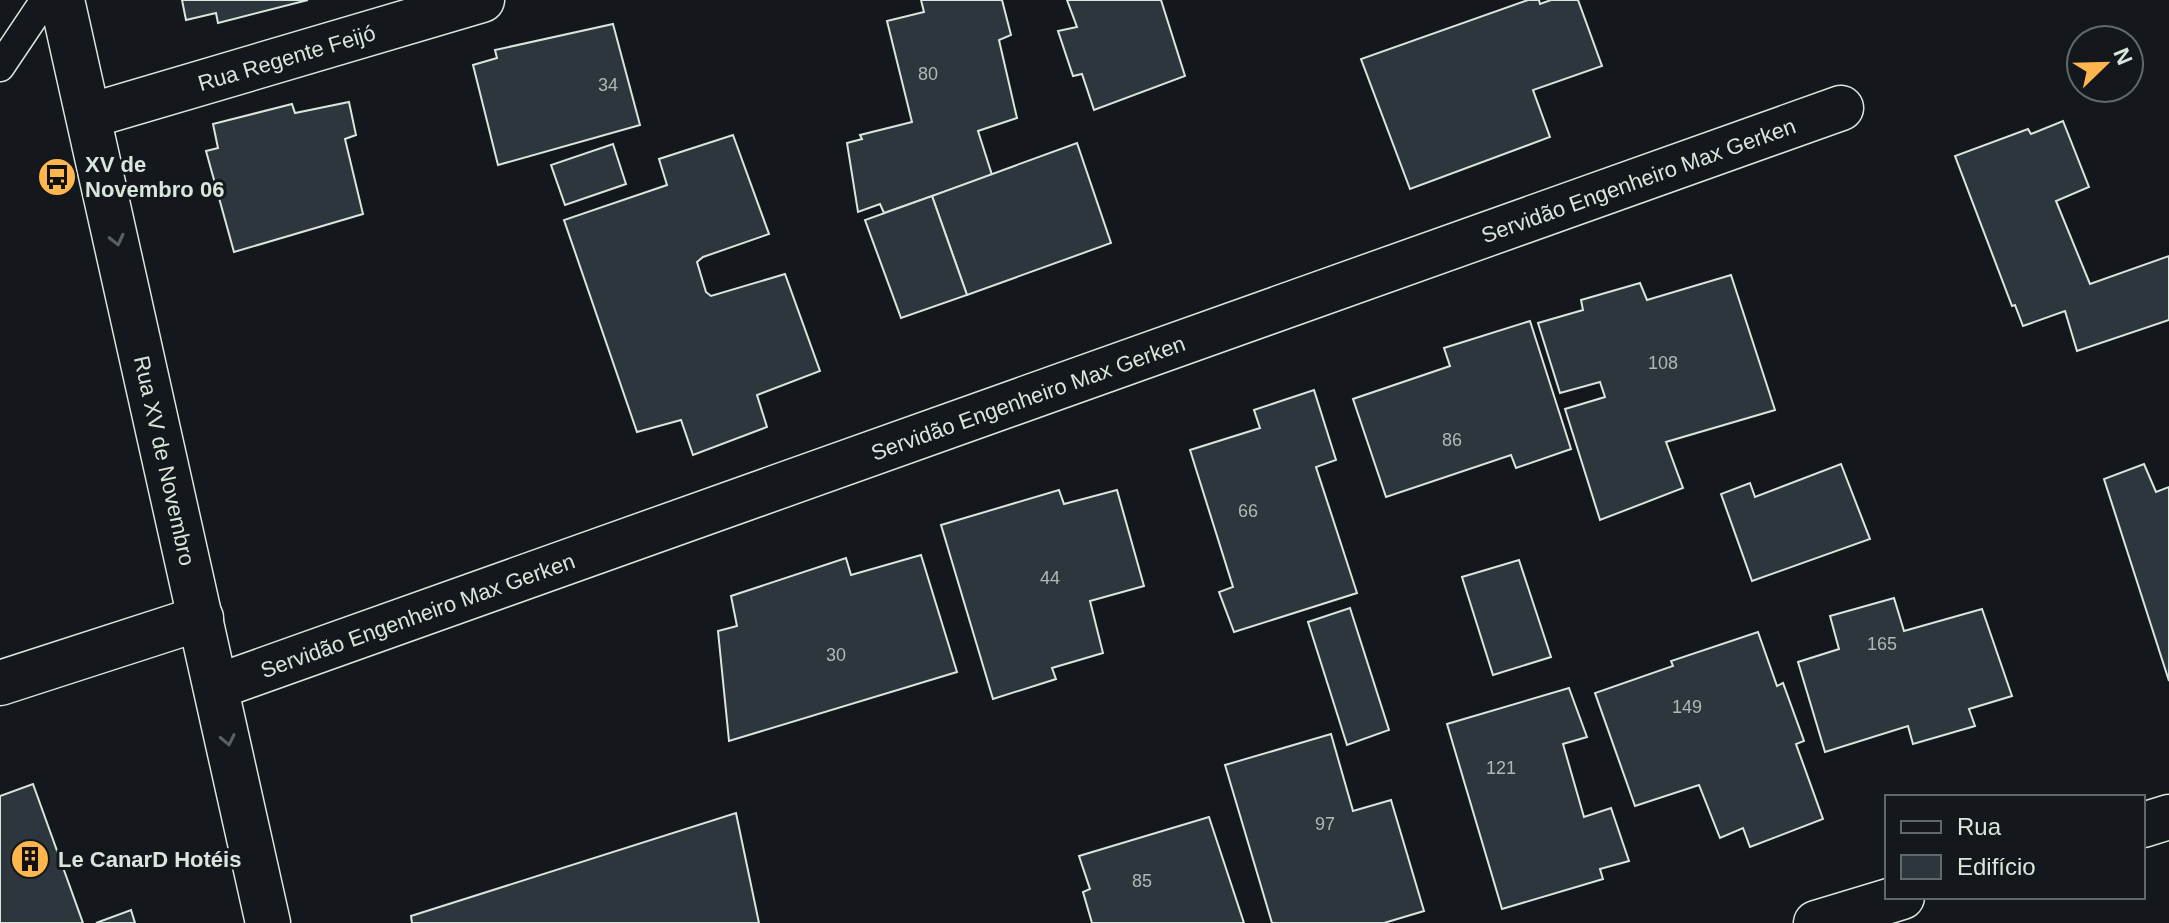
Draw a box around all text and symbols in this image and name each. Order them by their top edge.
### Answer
street label: Rua Regente Feijó [195,20,378,96]
north arrow [2065,24,2145,104]
text: N [2108,44,2138,69]
house number: 80 [918,64,938,84]
house number: 34 [598,75,618,95]
street label: Servidão Engenheiro Max Gerken [1478,113,1799,248]
place label: XV de Novembro 06 [85,152,224,202]
bus stop icon: XV de Novembro 06 [36,156,78,198]
one-way arrow [108,232,125,246]
street label: Servidão Engenheiro Max Gerken [868,330,1188,465]
street label: Rua XV de Novembro [129,353,200,568]
house number: 108 [1648,353,1678,373]
house number: 86 [1442,430,1462,450]
house number: 66 [1238,501,1258,521]
street label: Servidão Engenheiro Max Gerken [257,548,578,683]
house number: 44 [1040,568,1060,588]
house number: 165 [1867,634,1897,654]
house number: 30 [826,645,846,665]
house number: 149 [1672,697,1702,717]
one-way arrow [219,732,236,746]
house number: 121 [1486,758,1516,778]
legend [1885,795,2145,899]
text: Rua [1957,813,2002,840]
house number: 97 [1315,814,1335,834]
building icon: Le CanarD Hotéis [9,838,51,880]
place label: Le CanarD Hotéis [58,847,241,872]
text: Edifício [1957,853,2036,880]
house number: 85 [1132,871,1152,891]

